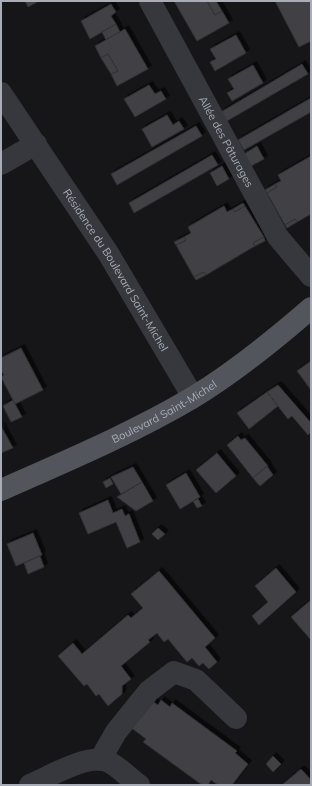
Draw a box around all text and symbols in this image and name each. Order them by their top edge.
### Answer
street label: Allée des Pâturages [196,94,257,190]
street label: Résidence du Boulevard Saint-Michel [60,186,171,354]
street label: Boulevard Saint-Michel [109,377,219,446]

